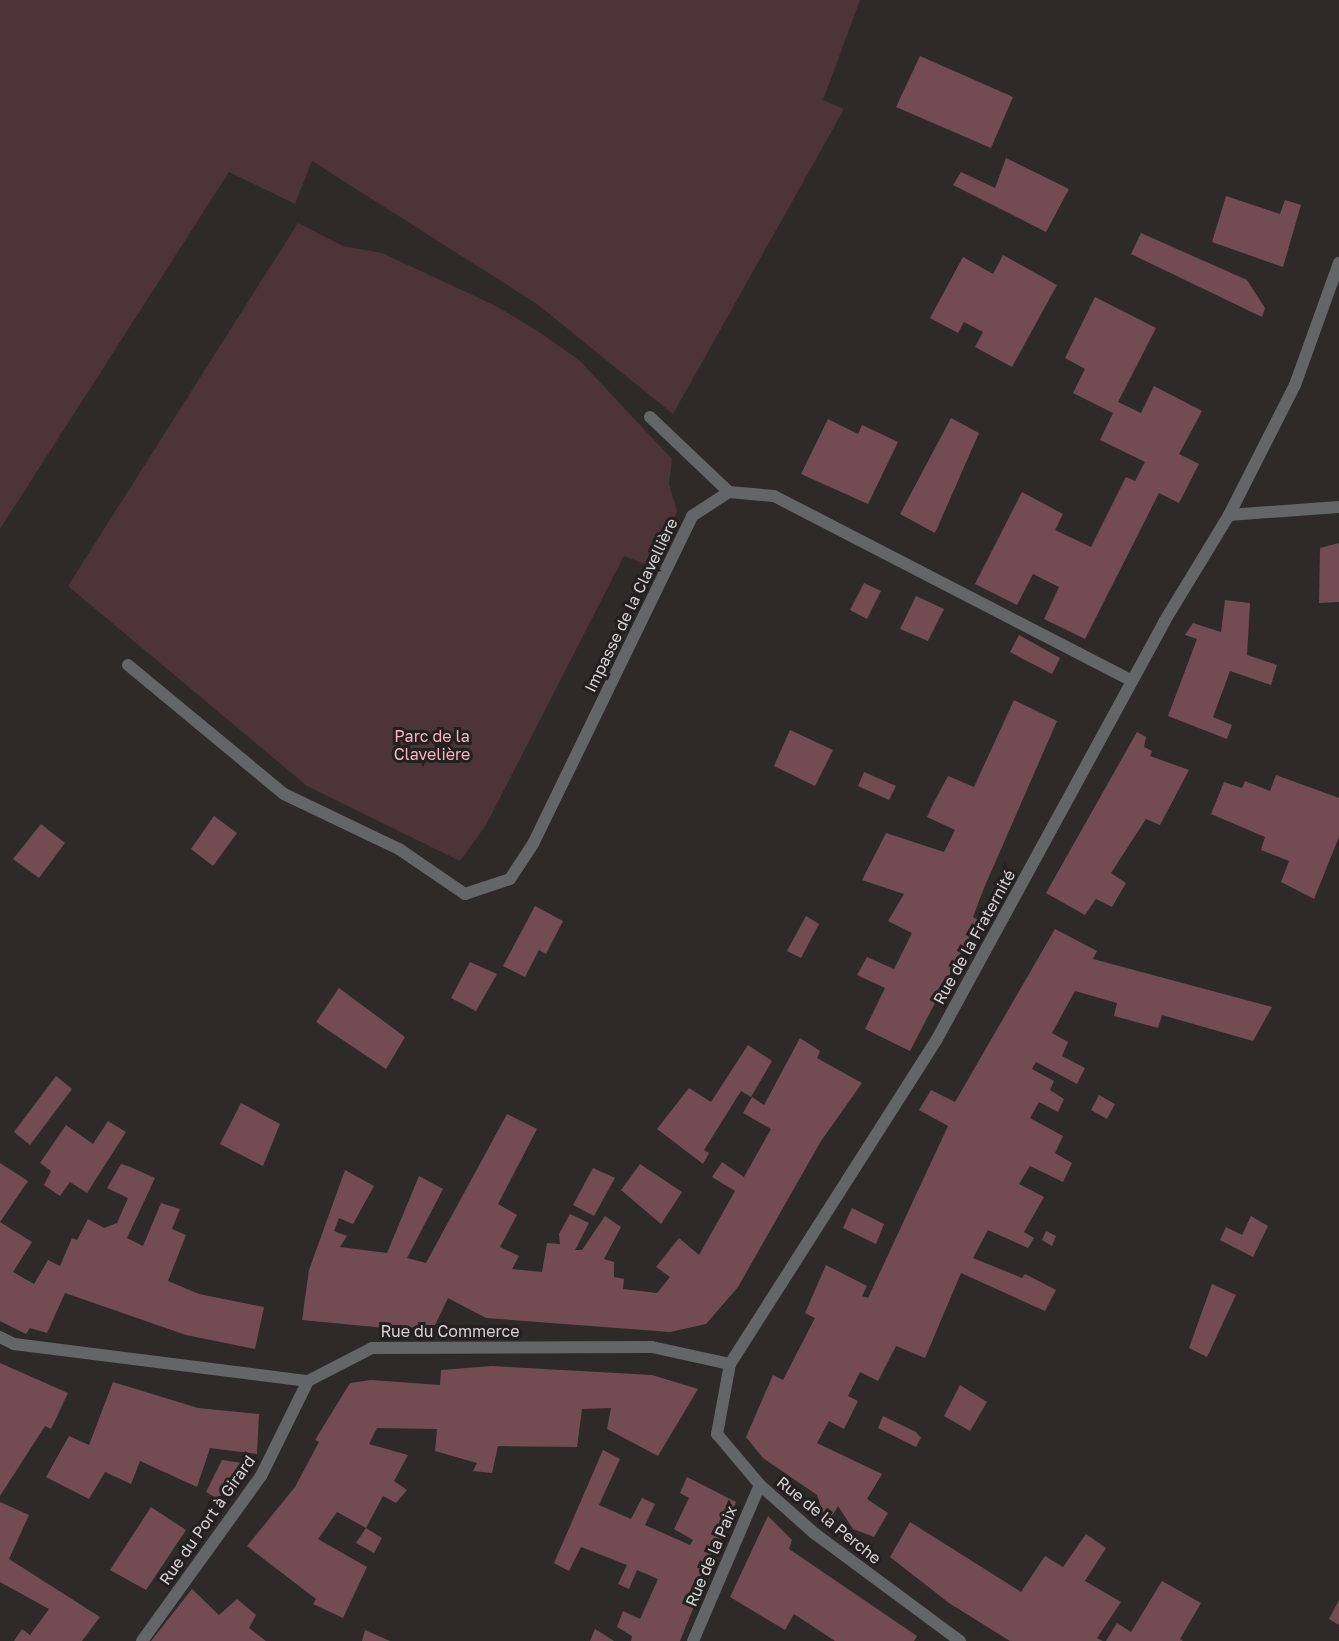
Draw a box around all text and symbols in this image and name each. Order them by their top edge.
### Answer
street label: Impasse de la Clavellière [580,515,682,695]
park label: Parc de la Clavelière [394,726,470,764]
street label: Rue de la Fraternité [929,866,1019,1008]
street label: Rue du Commerce [380,1321,520,1341]
street label: Rue du Port à Girard [155,1452,259,1588]
street label: Rue de la Perche [773,1472,885,1568]
street label: Rue de la Paix [681,1503,741,1609]

